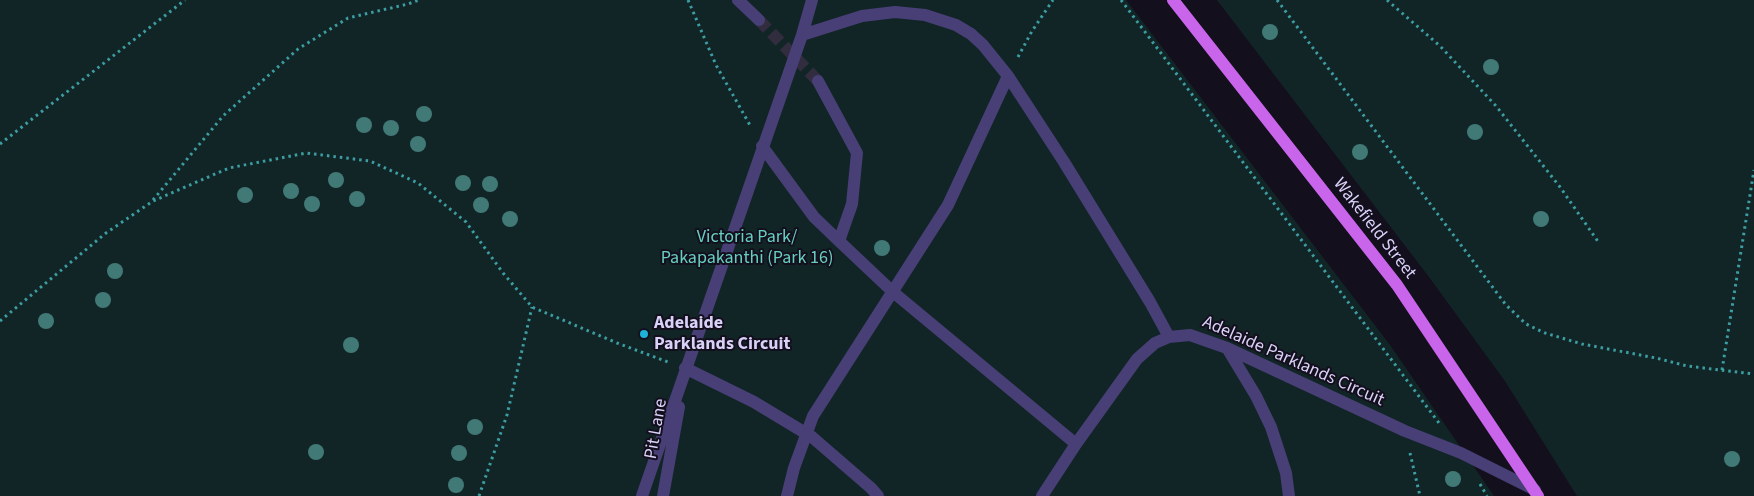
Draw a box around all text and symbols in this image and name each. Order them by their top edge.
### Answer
street label: Wakefield Street [1328,174,1420,284]
park label: Victoria Park/ Pakapakanthi (Park 16) [661,227,833,270]
street label: Adelaide Parklands Circuit [1199,312,1387,412]
place label: Adelaide Parklands Circuit [654,313,790,356]
marker: Adelaide Parklands Circuit [638,328,650,340]
street label: Pit Lane [641,397,673,461]

